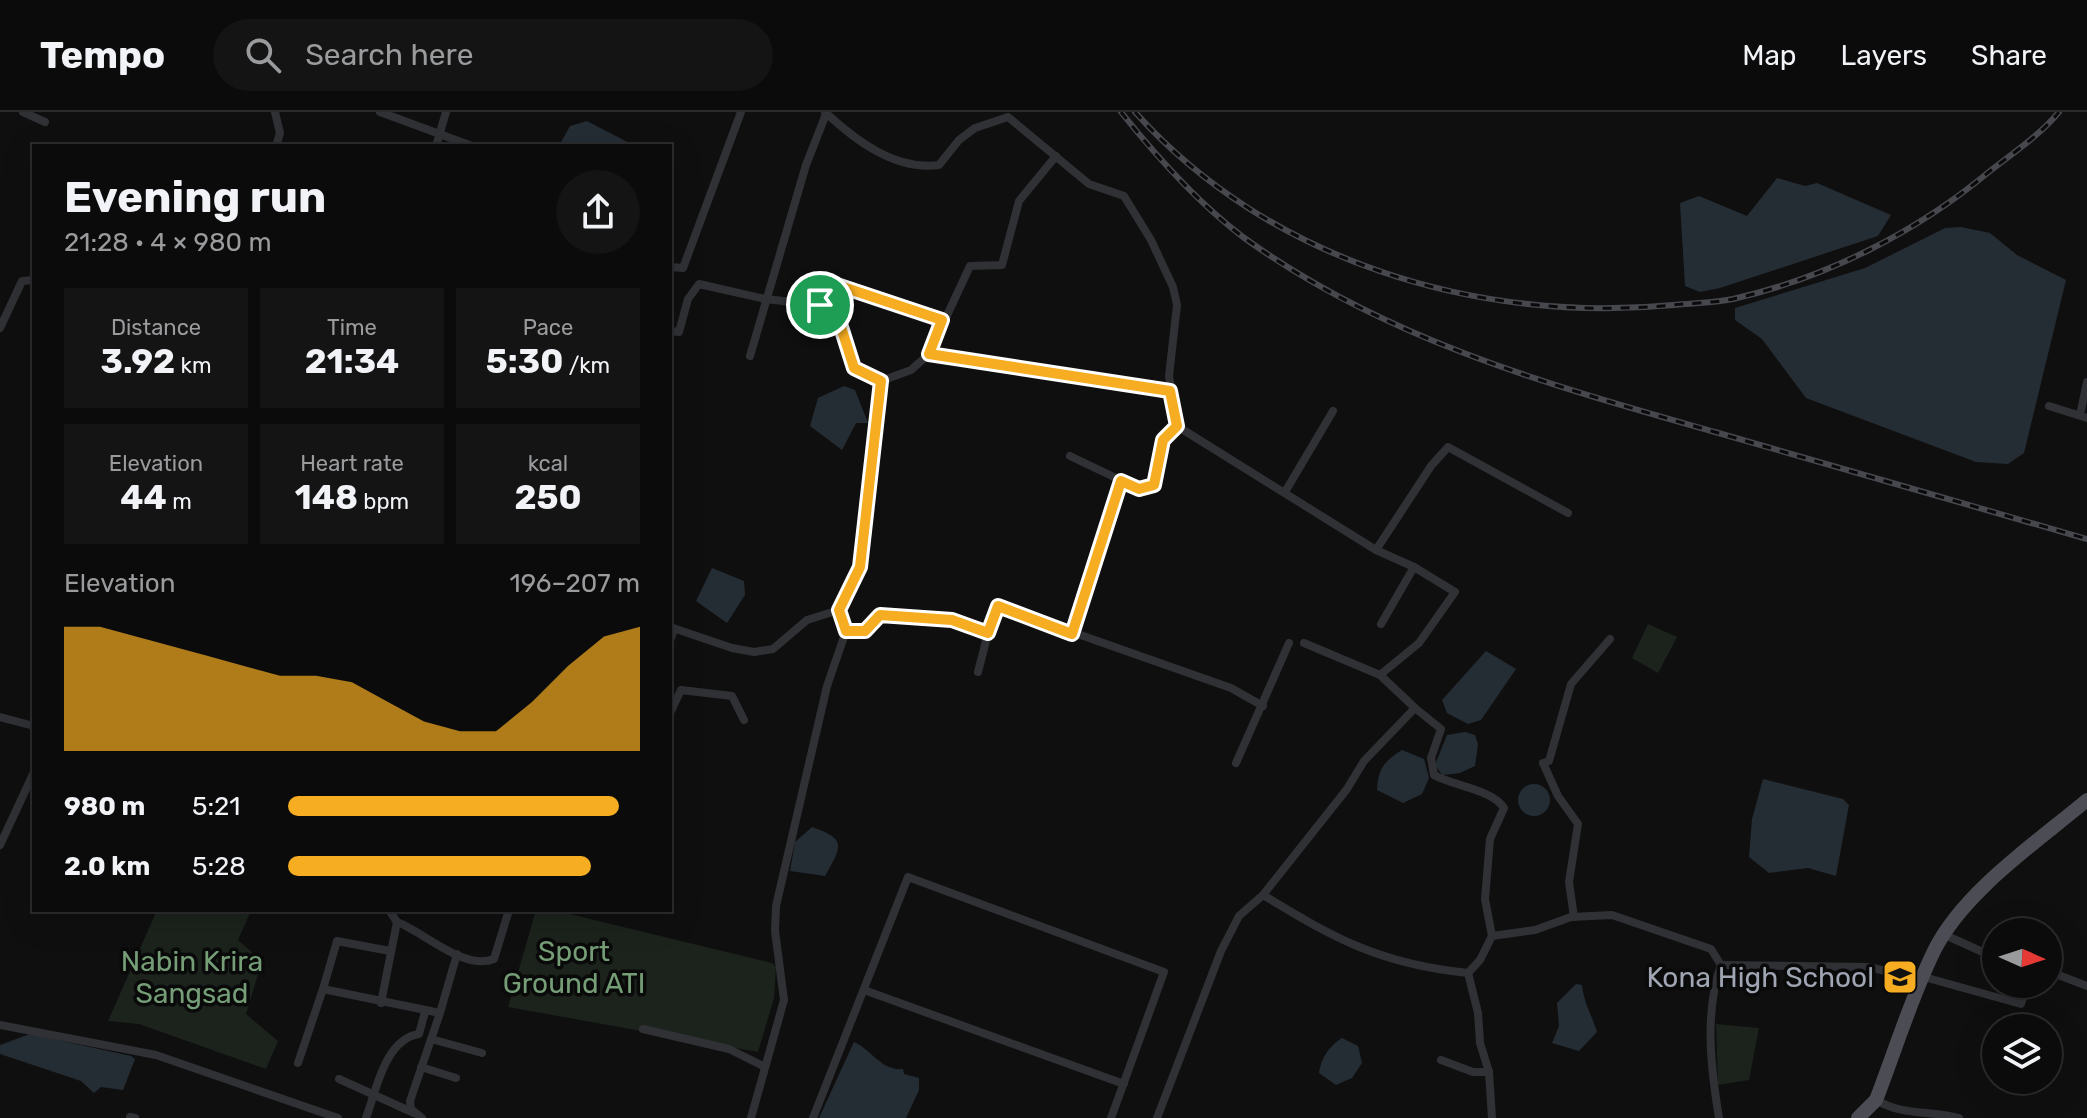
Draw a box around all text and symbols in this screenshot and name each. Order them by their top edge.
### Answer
search box [213,19,773,91]
text: Tempo [40,32,165,78]
icon: search [241,33,285,77]
text: Search here [305,37,473,73]
text: Map [1742,39,1797,72]
text: Layers [1841,39,1927,72]
text: Share [1971,39,2047,72]
button: share [556,170,640,254]
text: Evening run [64,171,326,223]
text: 21:28 · 4 × 980 m [64,227,272,258]
pin [786,271,854,339]
icon: arrive [798,283,842,327]
text: Distance [111,314,201,341]
text: Time [327,314,377,341]
text: Pace [523,314,573,341]
text: 3.92 [101,341,175,382]
text: 21:34 [305,341,399,382]
text: 5:30 [486,341,563,382]
text: km [175,352,211,379]
text: /km [563,352,610,379]
text: Elevation [109,450,203,477]
text: Heart rate [300,450,404,477]
text: kcal [528,450,568,477]
text: 44 [120,477,167,518]
text: 148 [295,477,358,518]
text: 250 [514,477,582,518]
text: m [167,488,192,515]
text: bpm [358,488,409,515]
text: Elevation [64,568,175,599]
text: 196–207 m [510,568,640,599]
text: 980 m [64,791,145,822]
text: 5:21 [192,791,241,822]
text: 2.0 km [64,851,150,882]
text: 5:28 [192,851,246,882]
north arrow [1982,918,2062,998]
map controls [1982,918,2062,1094]
park label: Sport Ground ATI [503,935,645,1000]
park label: Nabin Krira Sangsad [121,945,263,1010]
school or university icon: Kona High School [1881,958,1919,996]
place label: Kona High School [1646,961,1874,994]
button: layers [1982,1014,2062,1094]

